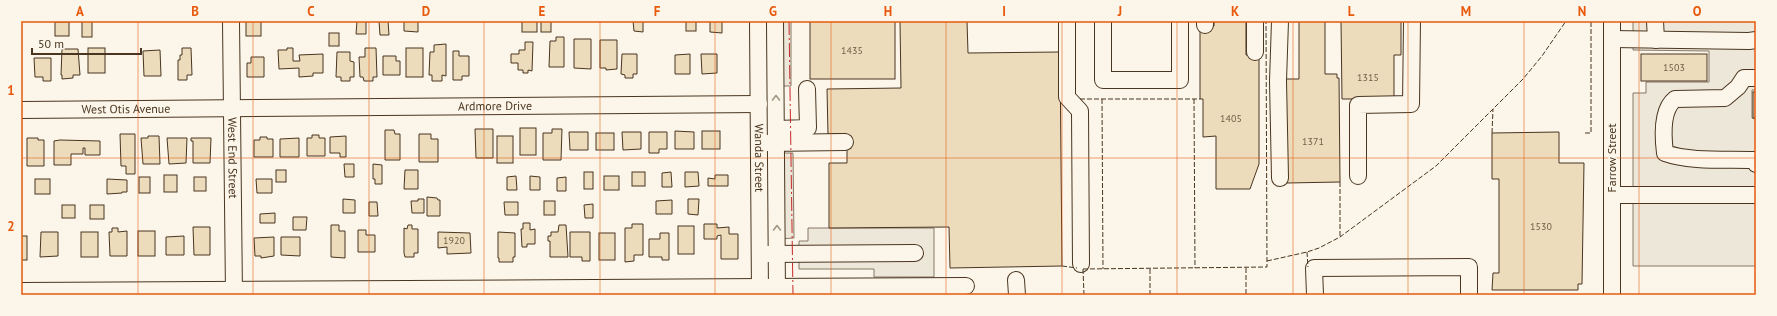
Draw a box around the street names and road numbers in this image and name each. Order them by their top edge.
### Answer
street label: Ardmore Drive [458,98,532,113]
street label: West Otis Avenue [82,101,170,117]
street label: West End Street [225,117,241,199]
street label: Farrow Street [1604,123,1619,193]
street label: Wanda Street [752,124,767,192]

